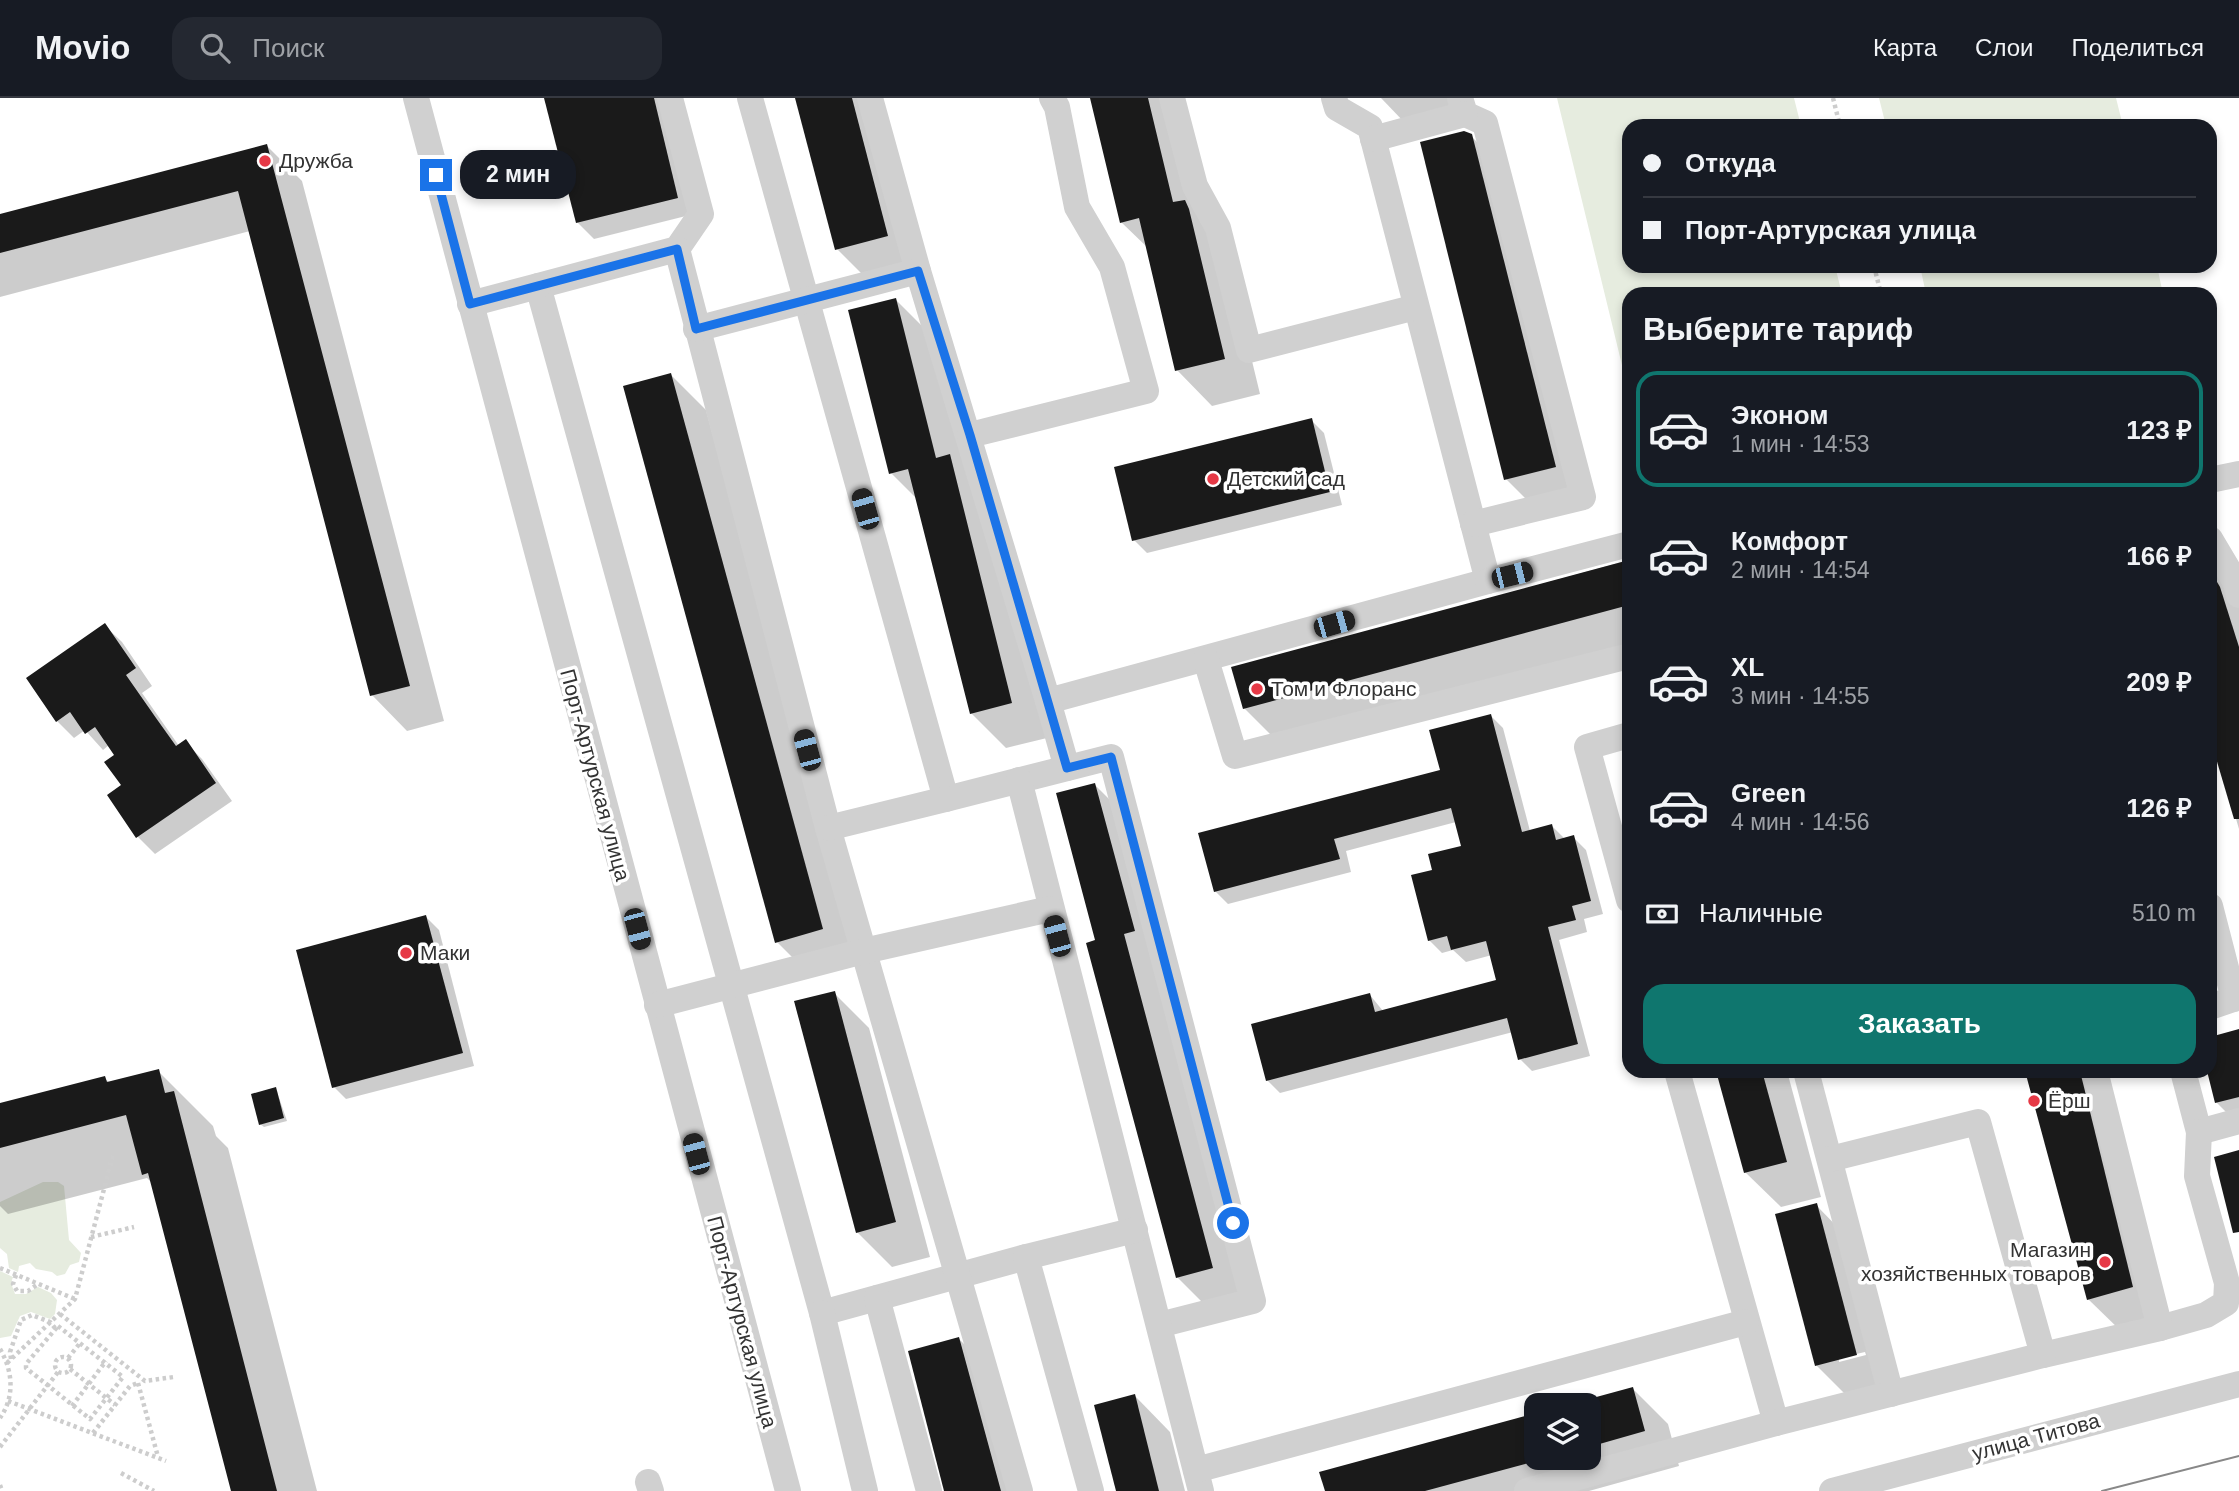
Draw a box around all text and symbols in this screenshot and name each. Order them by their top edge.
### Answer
search box [172,17,662,80]
text: Movio [35,29,130,66]
icon: search [196,29,234,67]
text: Поиск [252,33,324,63]
text: Карта [1873,34,1937,61]
text: Слои [1975,34,2033,61]
text: Поделиться [2071,34,2204,61]
text: Откуда [1685,148,1776,178]
place label: Дружба [279,149,353,172]
callout: 2 мин [460,150,576,200]
marker: Дружба [257,153,273,169]
route end [420,159,452,191]
text: 2 мин [486,161,550,187]
text: Порт-Артурская улица [1685,215,1976,245]
text: Выберите тариф [1643,311,1913,347]
icon: car [1647,398,1710,461]
text: Эконом [1731,400,1829,430]
text: 123 ₽ [2126,415,2192,445]
text: 1 мин · 14:53 [1731,431,1870,457]
place label: Детский сад [1227,467,1345,490]
marker: Детский сад [1205,471,1221,487]
car [850,486,881,532]
icon: car [1647,524,1710,587]
text: Комфорт [1731,526,1848,556]
text: 166 ₽ [2126,541,2192,571]
text: 2 мин · 14:54 [1731,557,1870,583]
car [1490,560,1535,590]
car [1311,608,1358,640]
icon: car [1647,650,1710,713]
text: XL [1731,652,1764,682]
street label: Порт-Артурская улица [556,666,635,884]
text: 209 ₽ [2126,667,2192,697]
place label: Том и Флоранс [1271,677,1417,700]
marker: Том и Флоранс [1249,681,1265,697]
text: 3 мин · 14:55 [1731,683,1870,709]
car [792,727,823,773]
icon: car [1647,776,1710,839]
text: Green [1731,778,1806,808]
text: 126 ₽ [2126,793,2192,823]
text: 4 мин · 14:56 [1731,809,1870,835]
icon: cash [1643,895,1681,933]
text: Наличные [1699,898,1823,928]
text: 510 m [2132,900,2196,926]
car [622,906,653,952]
car [1042,913,1073,959]
place label: Маки [420,941,470,964]
marker: Маки [398,945,414,961]
button: Заказать [1643,984,2196,1064]
place label: Ёрш [2048,1089,2091,1112]
marker: Ёрш [2026,1093,2042,1109]
car [681,1131,712,1177]
route start [1217,1207,1249,1239]
street label: Порт-Артурская улица [703,1213,782,1431]
place label: Магазин хозяйственных товаров [1861,1238,2091,1285]
marker: Магазин хозяйственных товаров [2097,1254,2113,1270]
map controls [1524,1393,1601,1470]
button: layers [1524,1393,1601,1470]
street label: улица Титова [1970,1408,2102,1465]

